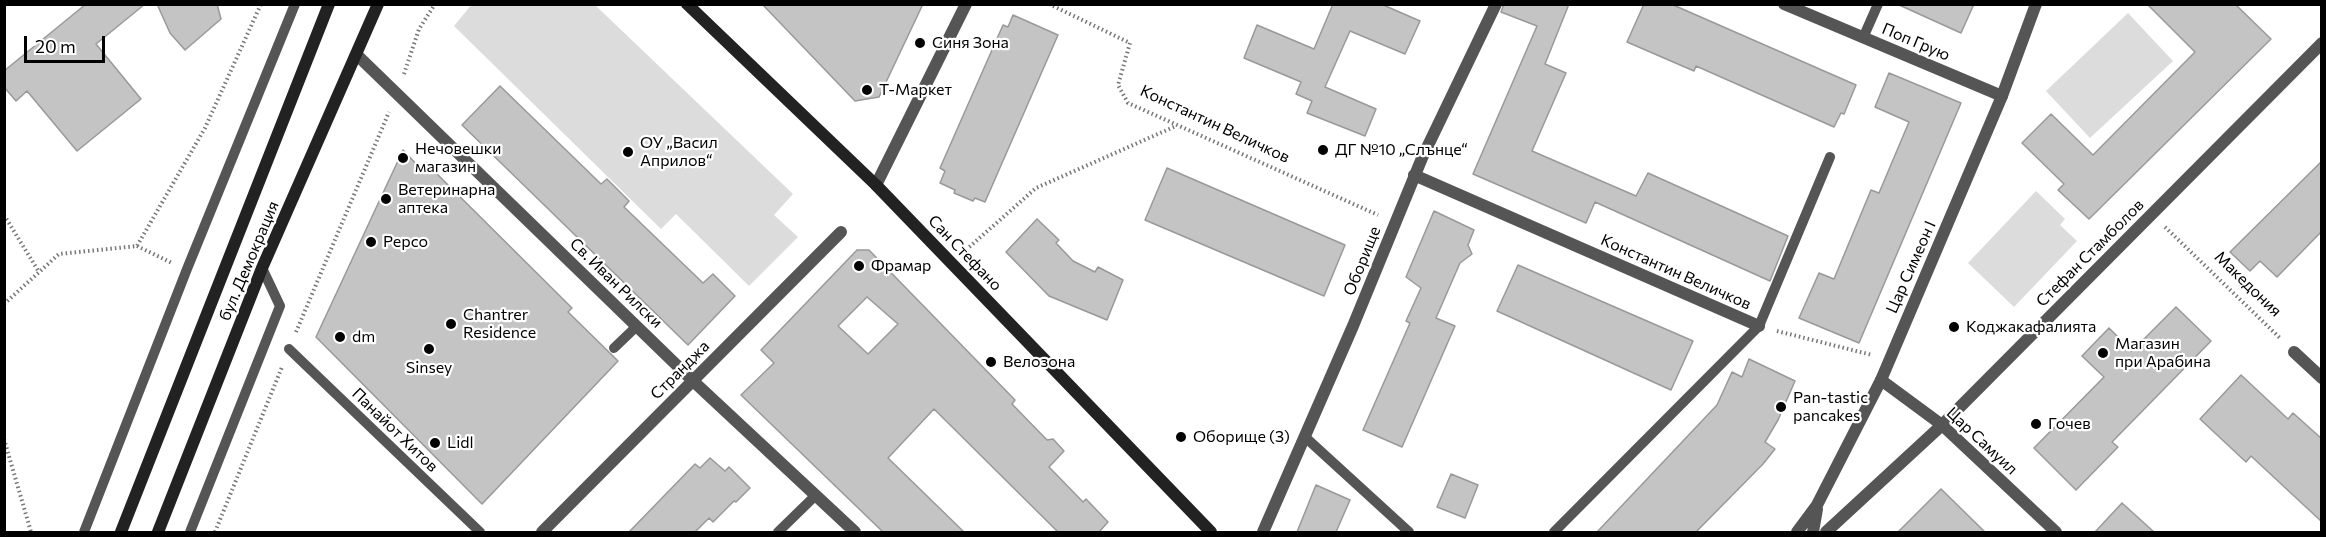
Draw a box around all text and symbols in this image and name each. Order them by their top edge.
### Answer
street label: Поп Грую [1879,19,1953,65]
scale bar [27,24,108,62]
place label: Синя Зона [932,33,1009,53]
text: 20 m [35,35,76,57]
marker: Синя Зона [913,36,927,50]
place label: Т-Маркет [879,80,952,100]
street label: Константин Величков [1137,81,1293,167]
marker: Т-Маркет [860,83,874,97]
place label: ОУ „Васил Априлов“ [640,133,718,171]
place label: Нечовешки магазин [415,139,501,177]
place label: ДГ №10 „Слънце“ [1335,140,1468,160]
marker: ДГ №10 „Слънце“ [1316,143,1330,157]
marker: ОУ „Васил Априлов“ [621,145,635,159]
marker: Нечовешки магазин [396,151,410,165]
place label: Ветеринарна аптека [398,180,495,218]
marker: Ветеринарна аптека [379,192,393,206]
street label: Стефан Стамболов [2032,195,2148,311]
street label: бул. Демокрация [215,198,283,324]
street label: Сан Стефано [924,211,1006,295]
street label: Цар Симеон I [1882,218,1940,316]
street label: Оборище [1339,224,1385,298]
street label: Константин Величков [1598,230,1754,314]
place label: Pepco [383,232,428,252]
street label: Св. Иван Рилски [566,234,666,332]
marker: Pepco [364,235,378,249]
street label: Македония [2211,247,2285,321]
place label: Фрамар [871,256,931,276]
marker: Фрамар [852,259,866,273]
place label: Chantrer Residence [463,305,536,343]
marker: Chantrer Residence [444,317,458,331]
place label: Коджакафалията [1966,317,2096,337]
marker: Коджакафалията [1947,320,1961,334]
place label: dm [352,327,375,347]
marker: dm [333,330,347,344]
place label: Магазин при Арабина [2115,334,2211,372]
street label: Странджа [647,337,713,403]
marker: Sinsey [422,342,436,356]
marker: Магазин при Арабина [2096,346,2110,360]
place label: Велозона [1003,352,1075,372]
marker: Велозона [984,355,998,369]
place label: Sinsey [406,358,452,378]
street label: Панайот Хитов [348,384,442,476]
place label: Pan-tastic pancakes [1793,388,1868,426]
marker: Pan-tastic pancakes [1774,400,1788,414]
street label: Цар Самуил [1942,403,2022,479]
place label: Гочев [2048,414,2091,434]
marker: Гочев [2029,417,2043,431]
place label: Оборище (3) [1193,427,1290,447]
marker: Оборище (3) [1174,430,1188,444]
place label: Lidl [447,433,474,453]
marker: Lidl [428,436,442,450]

